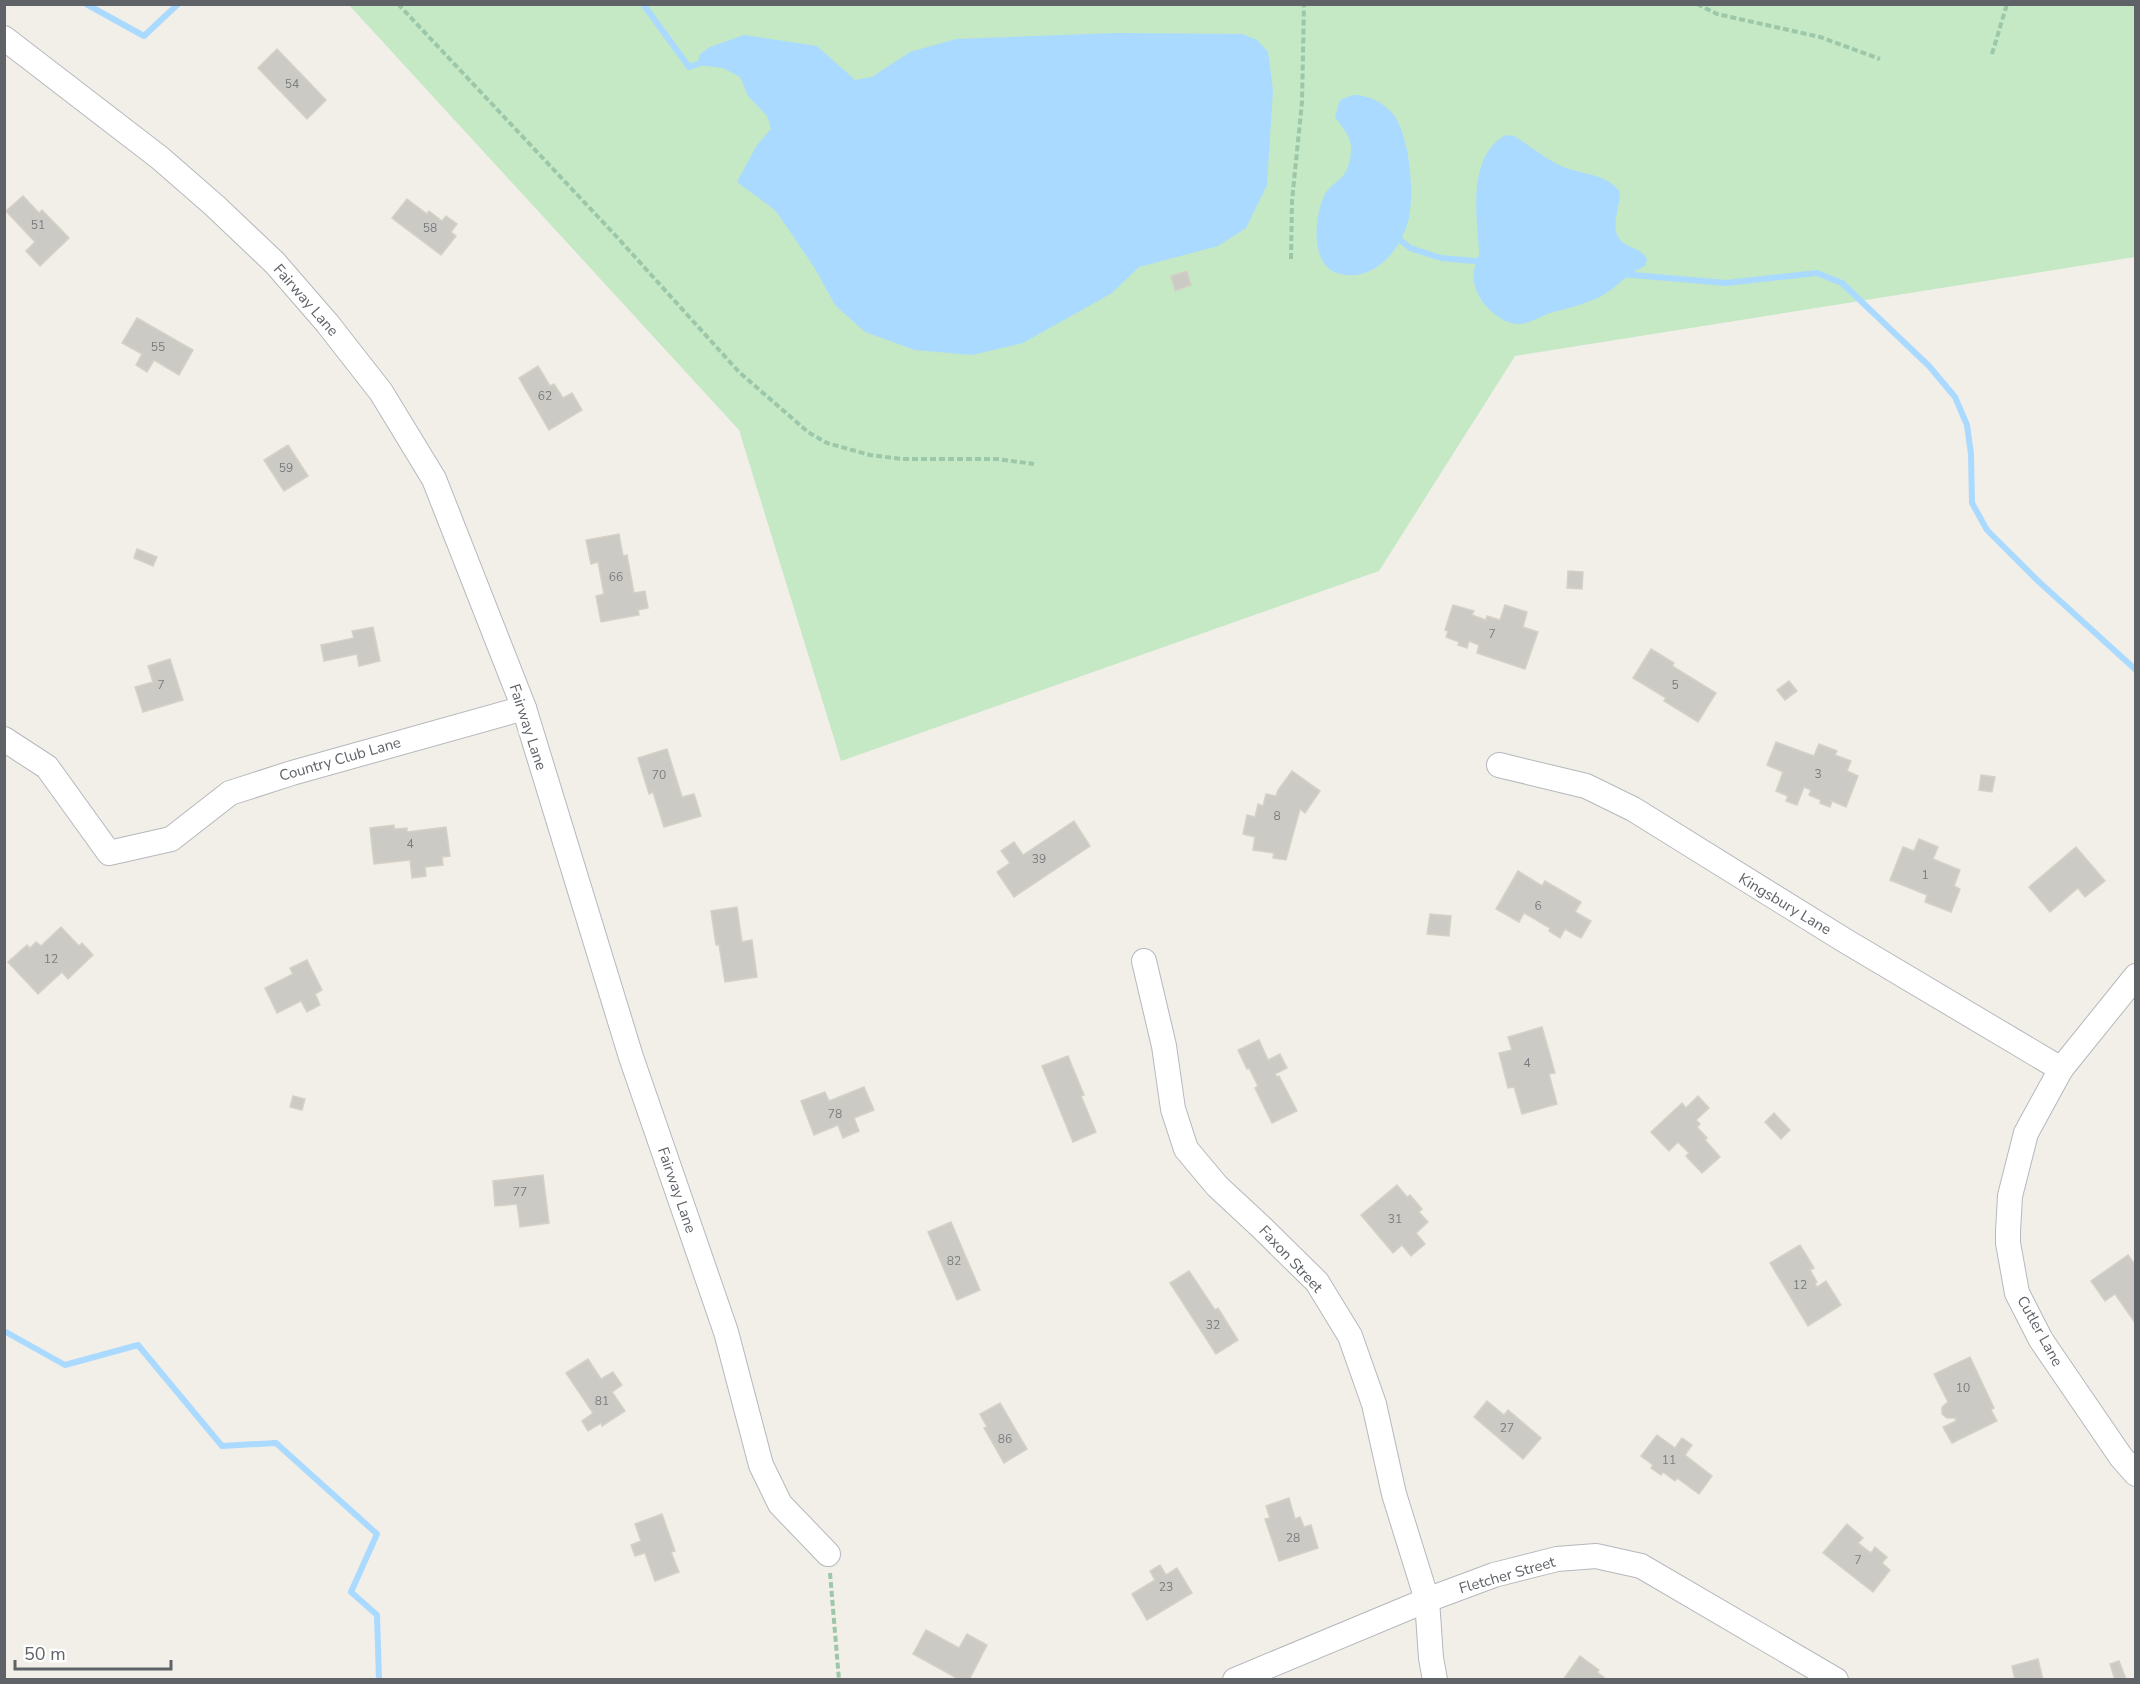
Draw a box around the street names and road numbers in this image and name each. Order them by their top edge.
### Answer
street label: Fairway Lane [269,260,343,340]
street label: Fairway Lane [505,681,551,773]
street label: Country Club Lane [277,732,403,786]
street label: Kingsbury Lane [1735,869,1835,939]
street label: Fairway Lane [653,1144,701,1236]
street label: Faxon Street [1255,1221,1328,1298]
street label: Cutler Lane [2012,1292,2068,1370]
street label: Fletcher Street [1456,1551,1558,1598]

